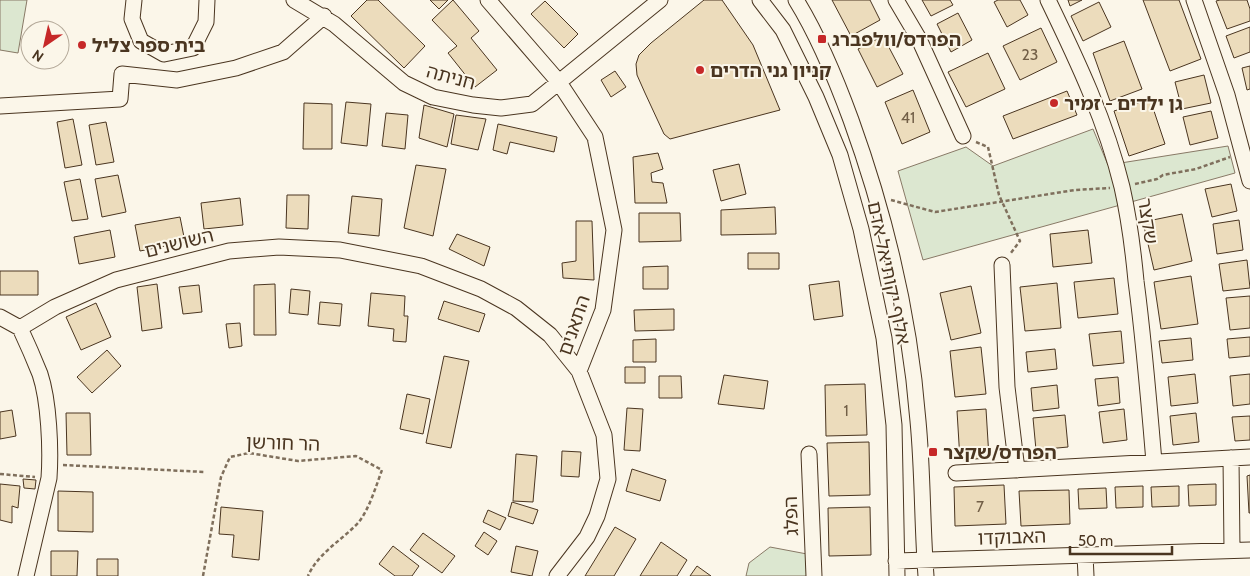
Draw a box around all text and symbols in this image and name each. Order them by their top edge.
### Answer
north arrow [20,20,70,70]
place label: הפרדס/וולפברג [832,28,961,51]
marker: הפרדס/וולפברג [816,33,828,45]
place label: בית ספר צליל [92,34,205,57]
marker: בית ספר צליל [76,39,88,51]
house number: 23 [1021,45,1039,64]
text: N [29,46,47,66]
street label: חניתה [424,59,478,95]
place label: קניון גני הדרים [710,59,831,82]
marker: קניון גני הדרים [694,64,706,76]
place label: גן ילדים - זמיר [1064,92,1183,115]
marker: גן ילדים - זמיר [1048,97,1060,109]
house number: 41 [901,108,915,127]
street label: שקצר [1133,196,1163,246]
street label: אלוף יקותיאל אדם [863,199,915,347]
street label: השושנים [142,223,216,263]
street label: התאנים [553,292,595,358]
house number: 1 [843,401,849,420]
street label: הר חורשן [245,430,321,456]
place label: הפרדס/שקצר [943,441,1057,464]
marker: הפרדס/שקצר [927,446,939,458]
street label: הפלג [779,496,803,536]
house number: 7 [976,497,984,516]
street label: האבוקדו [977,524,1047,550]
scale bar [1070,524,1172,556]
text: 50 m [1078,532,1113,550]

